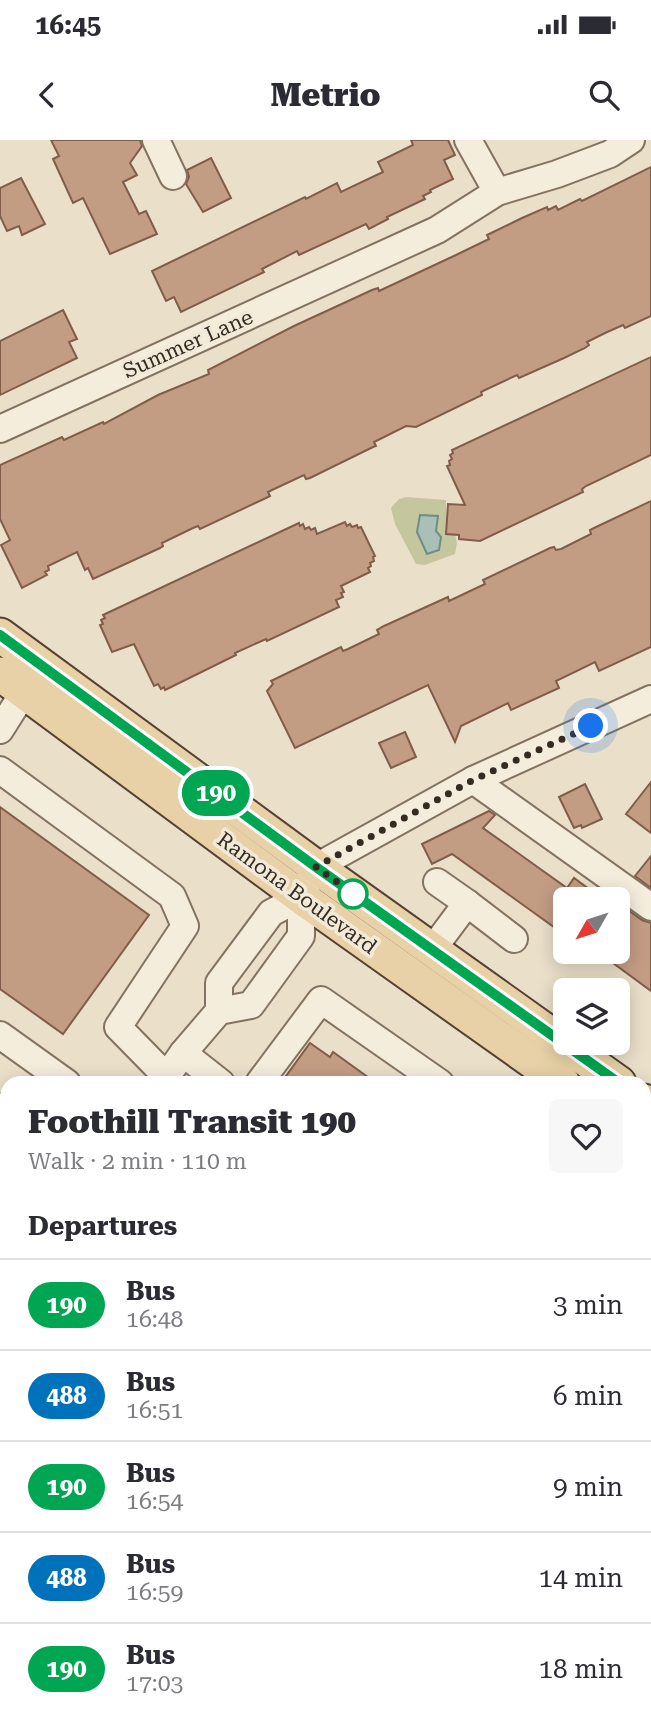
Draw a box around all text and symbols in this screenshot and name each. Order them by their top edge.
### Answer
text: 16:45 [35,10,101,40]
icon: back [28,76,66,114]
text: Metrio [270,76,381,114]
icon: search [585,76,623,114]
street label: Summer Lane [119,305,257,383]
your location [573,708,608,743]
line badge: 190 [176,770,256,816]
text: 190 [196,779,236,807]
street label: Ramona Boulevard [213,827,382,959]
unlabelled marker [338,879,368,909]
north arrow [553,887,630,964]
map controls [553,887,630,1055]
button: layers [553,978,630,1055]
button: heart [549,1099,623,1173]
text: Foothill Transit 190 [28,1102,356,1141]
text: Walk · 2 min · 110 m [28,1148,247,1175]
text: Departures [28,1211,177,1241]
text: Bus [126,1276,175,1306]
text: 3 min [553,1290,623,1320]
text: 190 [46,1291,87,1319]
text: 16:48 [126,1306,183,1333]
text: Bus [126,1367,175,1397]
text: 6 min [553,1381,623,1411]
text: 488 [46,1382,87,1410]
text: 16:51 [126,1397,183,1424]
text: Bus [126,1458,175,1488]
text: 9 min [553,1472,623,1502]
text: 190 [46,1473,87,1501]
text: 16:54 [126,1488,183,1515]
text: Bus [126,1549,175,1579]
text: 14 min [539,1563,623,1593]
text: 488 [46,1564,87,1592]
text: 16:59 [126,1579,183,1606]
text: Bus [126,1640,175,1670]
text: 18 min [539,1654,623,1684]
text: 190 [46,1655,87,1683]
text: 17:03 [126,1670,183,1697]

